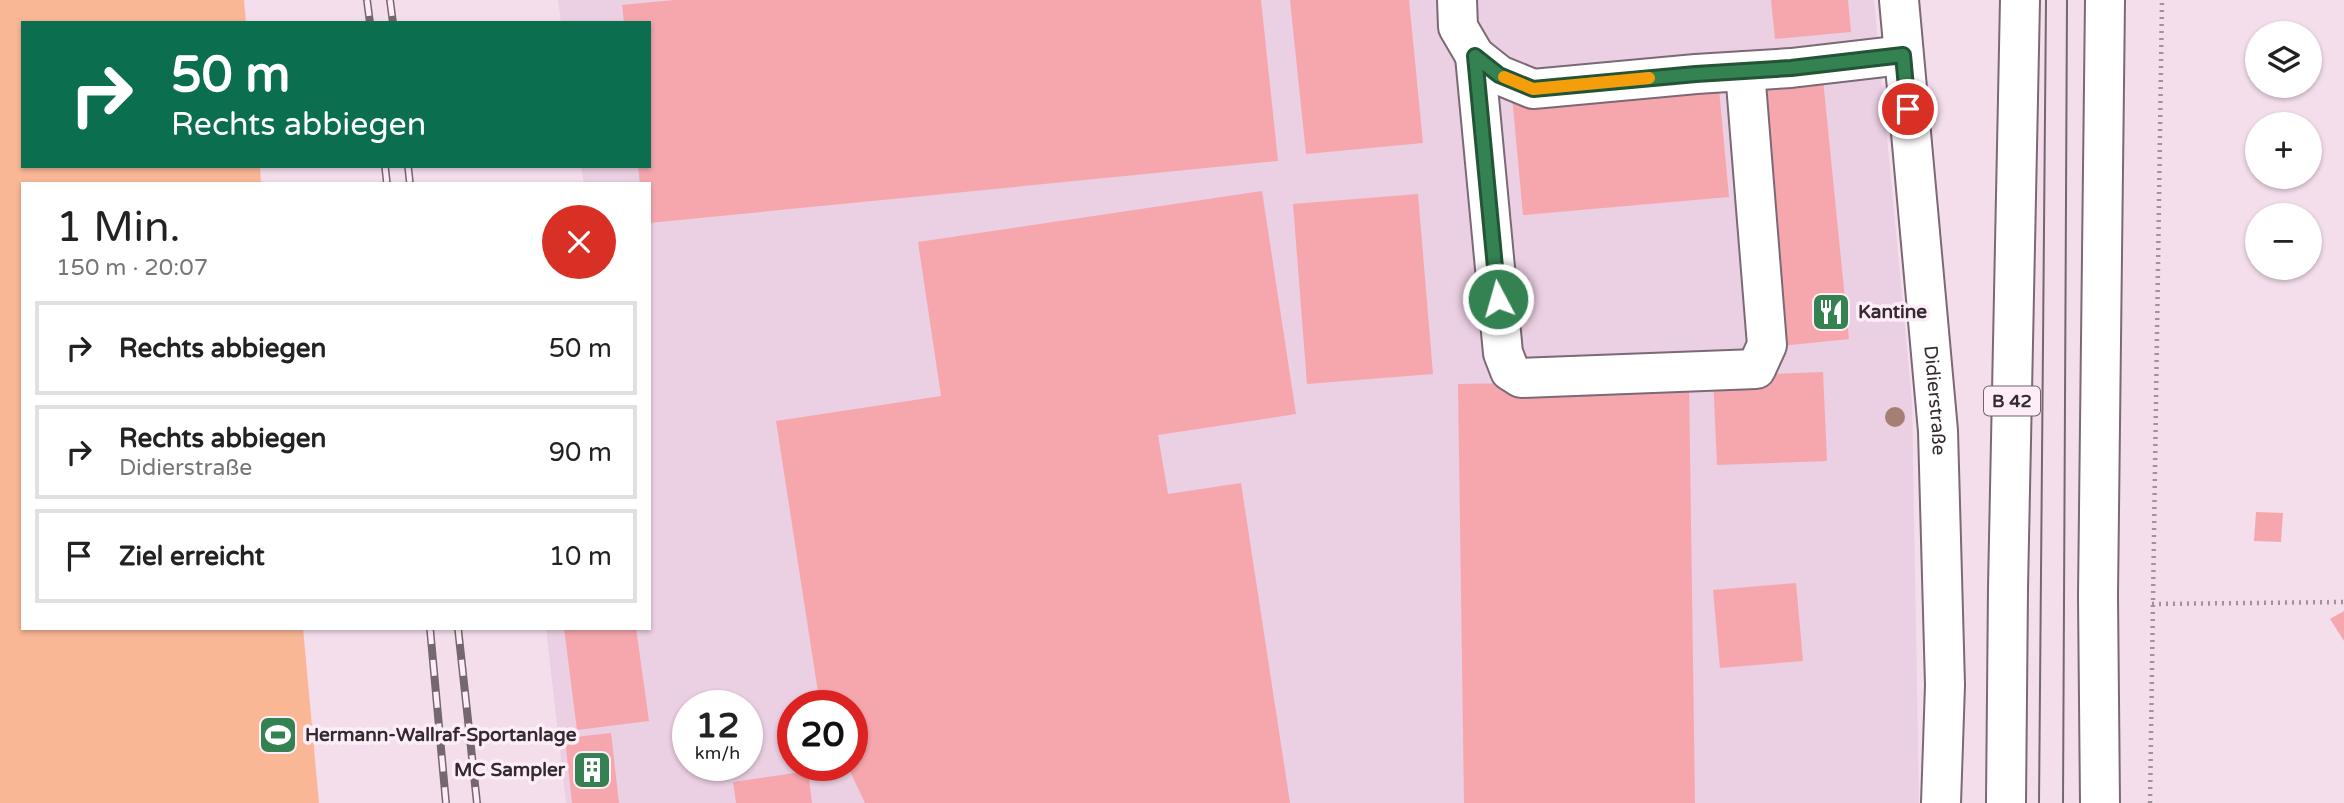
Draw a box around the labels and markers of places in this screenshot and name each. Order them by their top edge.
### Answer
pin [1878,79,1938,139]
restaurant icon: Kantine [1810,291,1852,333]
place label: Kantine [1858,301,1927,323]
sports icon: Hermann-Wallraf-Sportanlage [257,714,299,756]
place label: Hermann-Wallraf-Sportanlage [305,724,577,747]
building icon: MC Sampler [571,749,613,791]
place label: MC Sampler [454,759,566,782]

